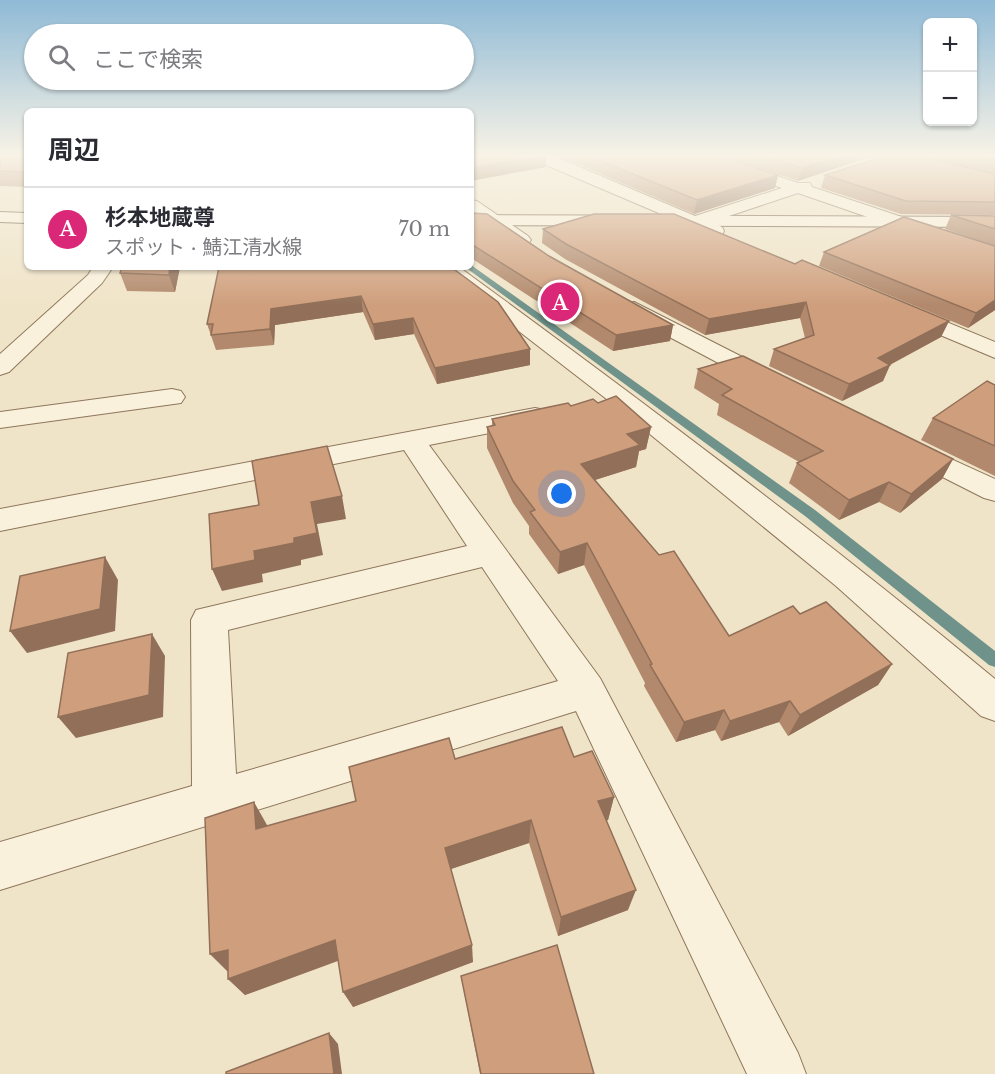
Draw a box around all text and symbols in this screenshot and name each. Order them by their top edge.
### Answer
map controls [923,18,977,126]
button: + [923,18,977,72]
search box [24,24,474,90]
icon: search [45,41,78,74]
text: ここで検索 [93,46,203,73]
button: − [923,72,977,126]
text: 周辺 [48,134,100,166]
text: 杉本地蔵尊 [105,204,215,231]
text: A [59,217,76,241]
text: 70 m [398,217,450,241]
text: スポット · 鯖江清水線 [105,235,302,259]
pin: A [540,280,580,324]
your location [547,479,576,508]

